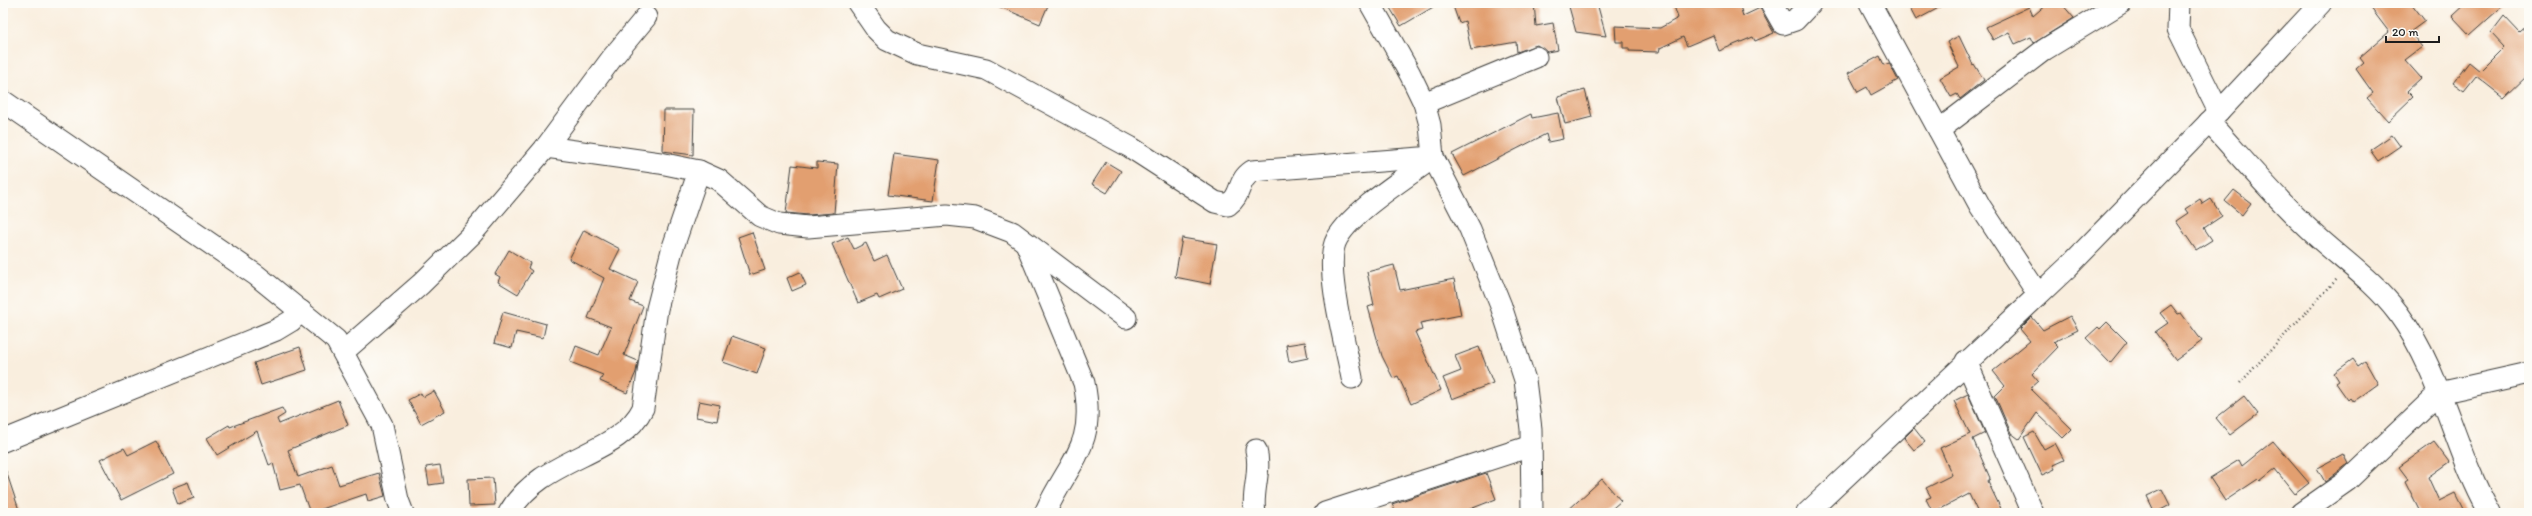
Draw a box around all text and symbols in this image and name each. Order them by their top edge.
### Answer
scale bar [2386,18,2439,44]
text: 20 m [2392,25,2419,39]

